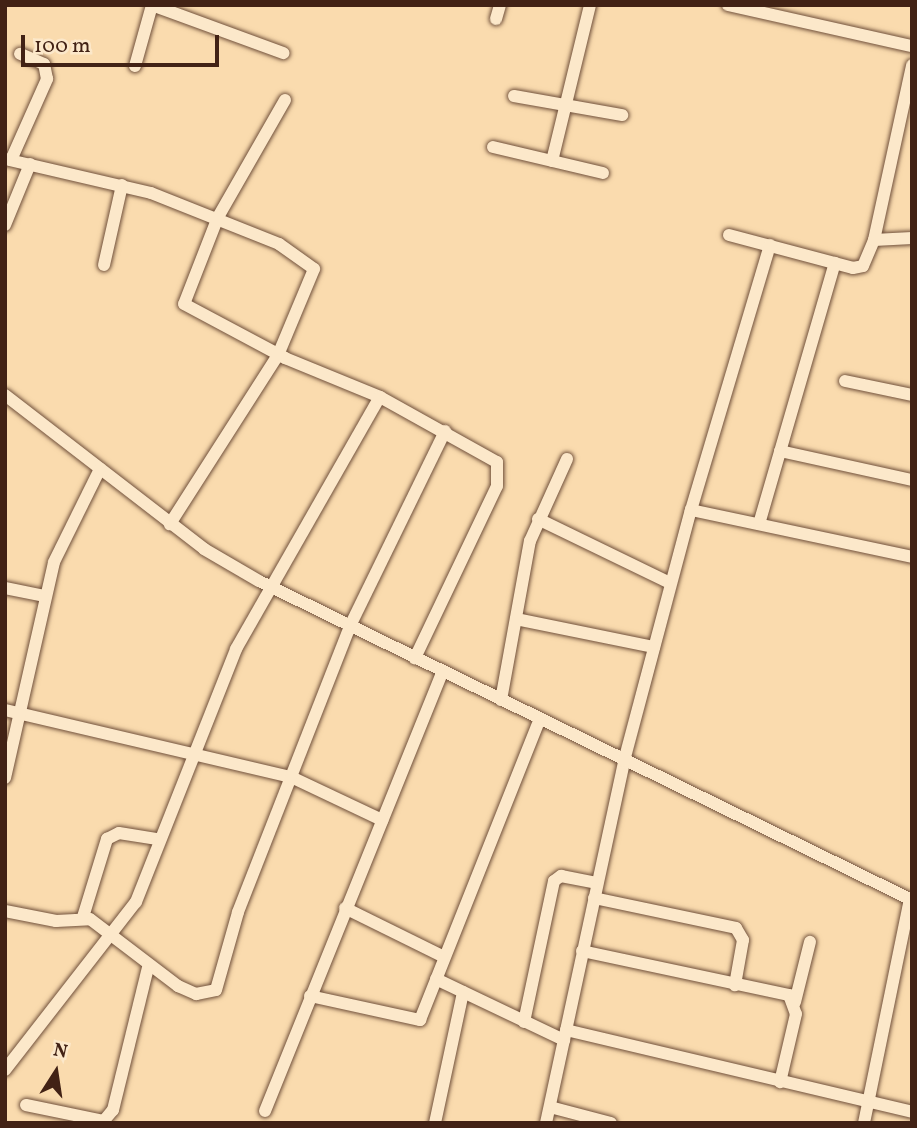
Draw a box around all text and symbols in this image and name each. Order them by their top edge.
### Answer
scale bar [24,21,222,65]
text: 100 m [34,32,91,61]
north arrow [21,1037,91,1107]
text: N [51,1037,70,1066]

